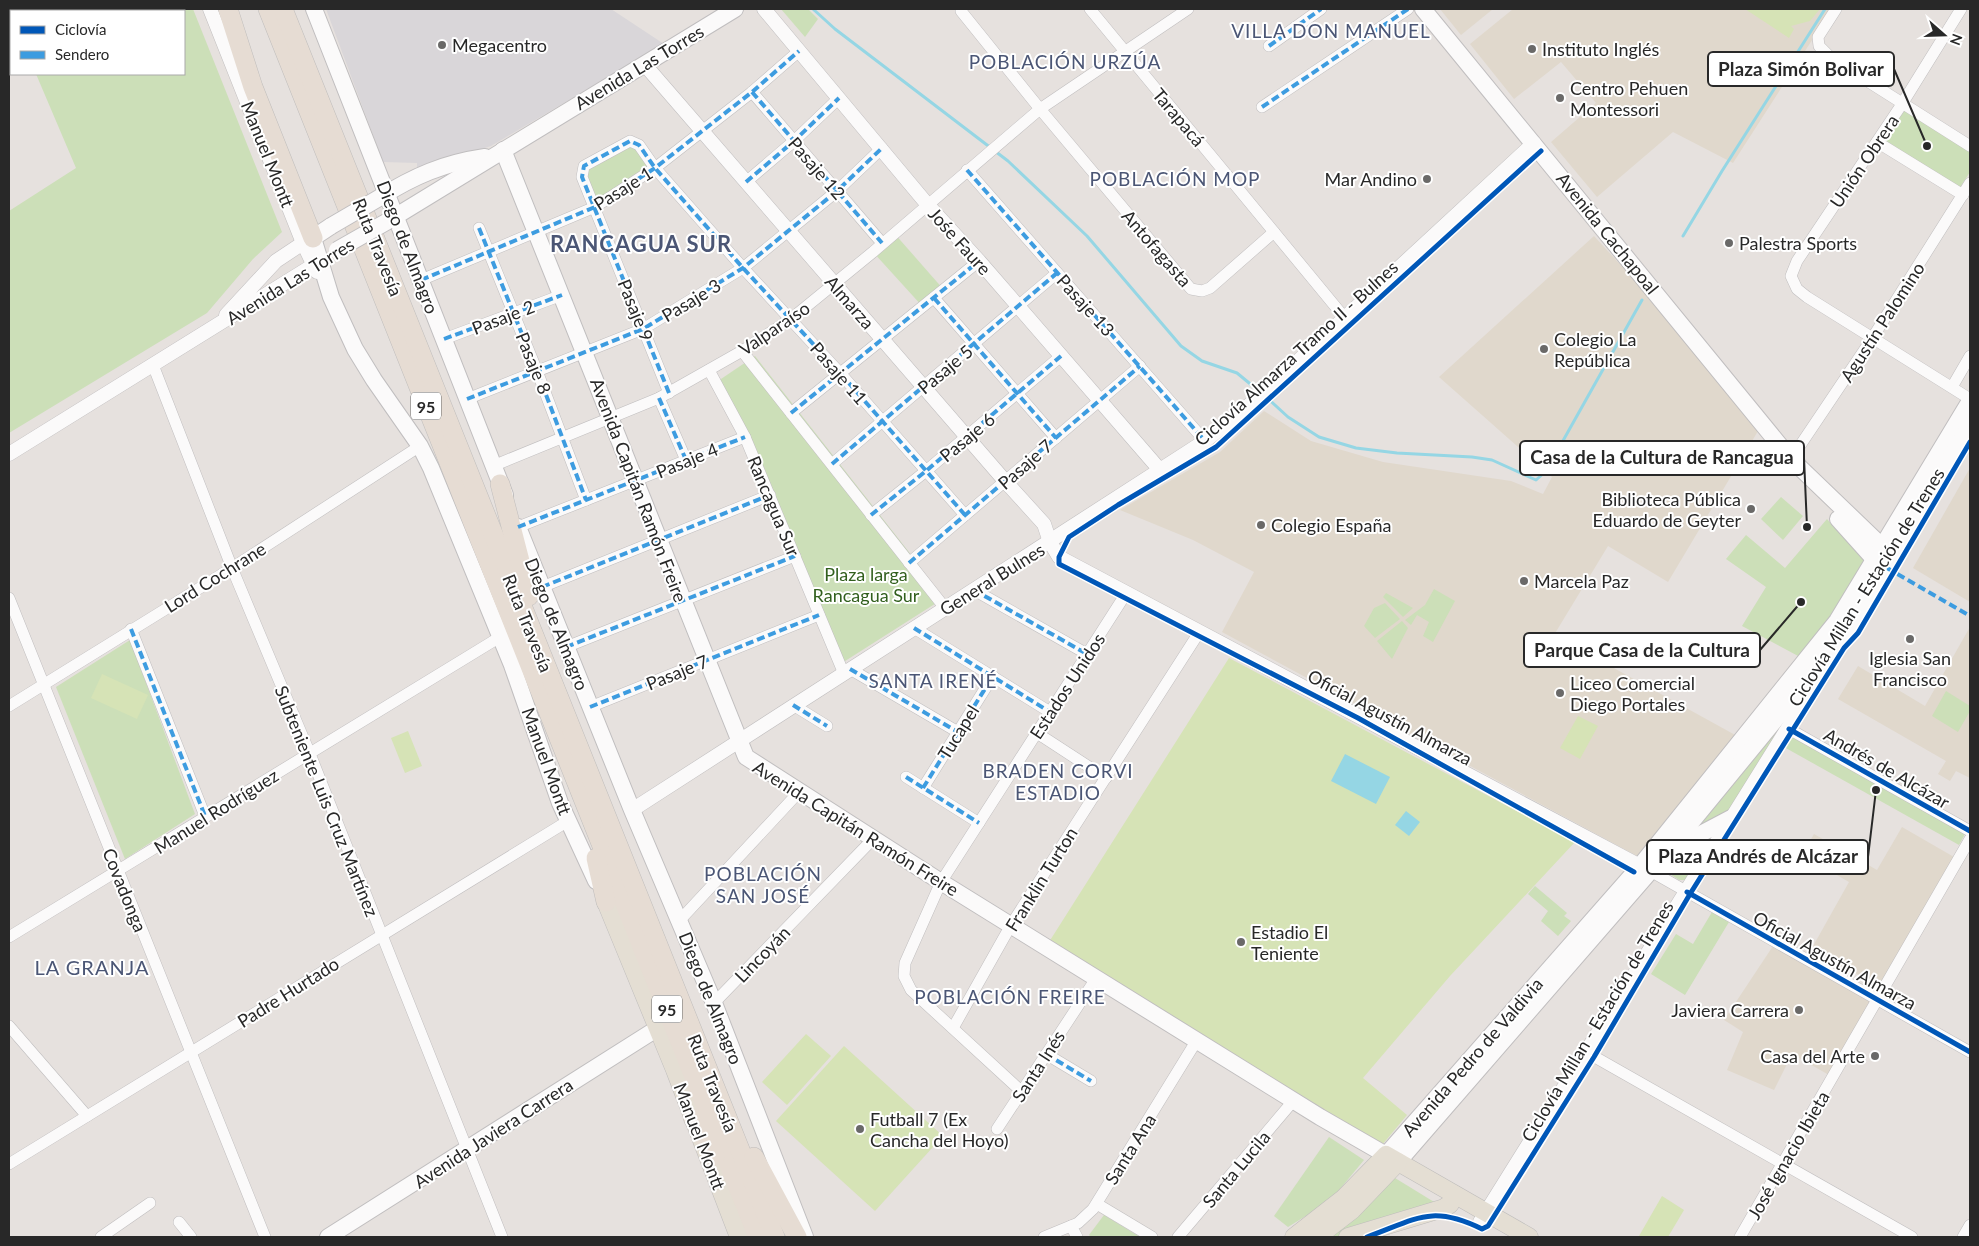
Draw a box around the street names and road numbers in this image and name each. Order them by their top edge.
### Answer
street label: Avenida Las Torres [570,20,708,114]
street label: Tarapacá [1148,83,1210,151]
street label: Manuel Montt [237,98,300,211]
street label: Unión Obrera [1825,110,1903,212]
street label: Pasaje 12 [784,132,850,204]
street label: Pasaje 1 [590,161,656,215]
street label: Avenida Cachapoal [1552,168,1664,298]
street label: Diego de Almagro [372,177,444,317]
street label: Ruta Travesía [348,195,408,299]
street label: Jośe Faure [924,203,996,279]
street label: Antofagasta [1117,205,1197,291]
street label: Avenida Las Torres [222,233,358,329]
street label: Ciclovía Almarza Tramo II - Bulnes [1190,256,1402,450]
street label: Agustín Palomino [1835,258,1929,386]
street label: Pasaje 13 [1053,270,1119,340]
street label: Almarza [821,271,879,333]
street label: Pasaje 3 [657,274,725,326]
street label: Pasaje 9 [614,276,658,344]
street label: Pasaje 2 [469,295,537,339]
street label: Valparaíso [734,296,814,360]
street label: Pasaje 8 [512,329,556,397]
street label: Pasaje 11 [806,337,872,409]
street label: Pasaje 5 [913,340,977,398]
street label: Avenida Capitán Ramón Freire [586,375,692,605]
road number: 95 [411,392,441,420]
street label: Pasaje 6 [935,408,999,466]
street label: Pasaje 7 [993,434,1057,494]
street label: Pasaje 4 [653,438,721,482]
street label: Rancagua Sur [743,453,805,560]
street label: Ciclovía Millan - Estación de Trenes [1783,463,1949,710]
street label: Lord Cochrane [160,537,270,617]
street label: General Bulnes [936,538,1049,620]
street label: Diego de Almagro [520,555,594,693]
street label: Ruta Travesía [498,571,558,675]
street label: Estados Unidos [1025,629,1109,743]
street label: Pasaje 7 [643,650,711,694]
street label: Oficial Agustín Almarza [1304,664,1476,770]
street label: Subteniente Luis Cruz Martínez [270,682,384,920]
street label: Tucapel [933,701,983,763]
street label: Manuel Montt [517,704,577,818]
street label: Andrés de Alcázar [1820,723,1954,813]
street label: Avenida Capitán Ramón Freire [749,756,963,900]
street label: Manuel Rodríguez [150,764,282,858]
street label: Franklin Turton [1000,823,1082,935]
street label: Covadonga [98,845,152,935]
street label: Ciclovía Millan - Estación de Trenes [1516,896,1678,1145]
street label: Oficial Agustín Almarza [1750,906,1920,1014]
street label: Lincoyán [730,921,794,987]
street label: Diego de Almagro [674,929,748,1067]
street label: Padre Hurtado [233,952,343,1032]
street label: Avenida Pedro de Valdivia [1397,973,1547,1141]
road number: 95 [652,996,682,1022]
street label: Santa Inés [1007,1026,1069,1106]
street label: Ruta Travesía [683,1031,743,1135]
street label: Avenida Javiera Carrera [409,1073,577,1193]
street label: Manuel Montt [670,1079,731,1193]
street label: José Ignacio Ibieta [1742,1087,1834,1223]
street label: Santa Ana [1100,1110,1160,1188]
street label: Santa Lucila [1198,1126,1274,1212]

